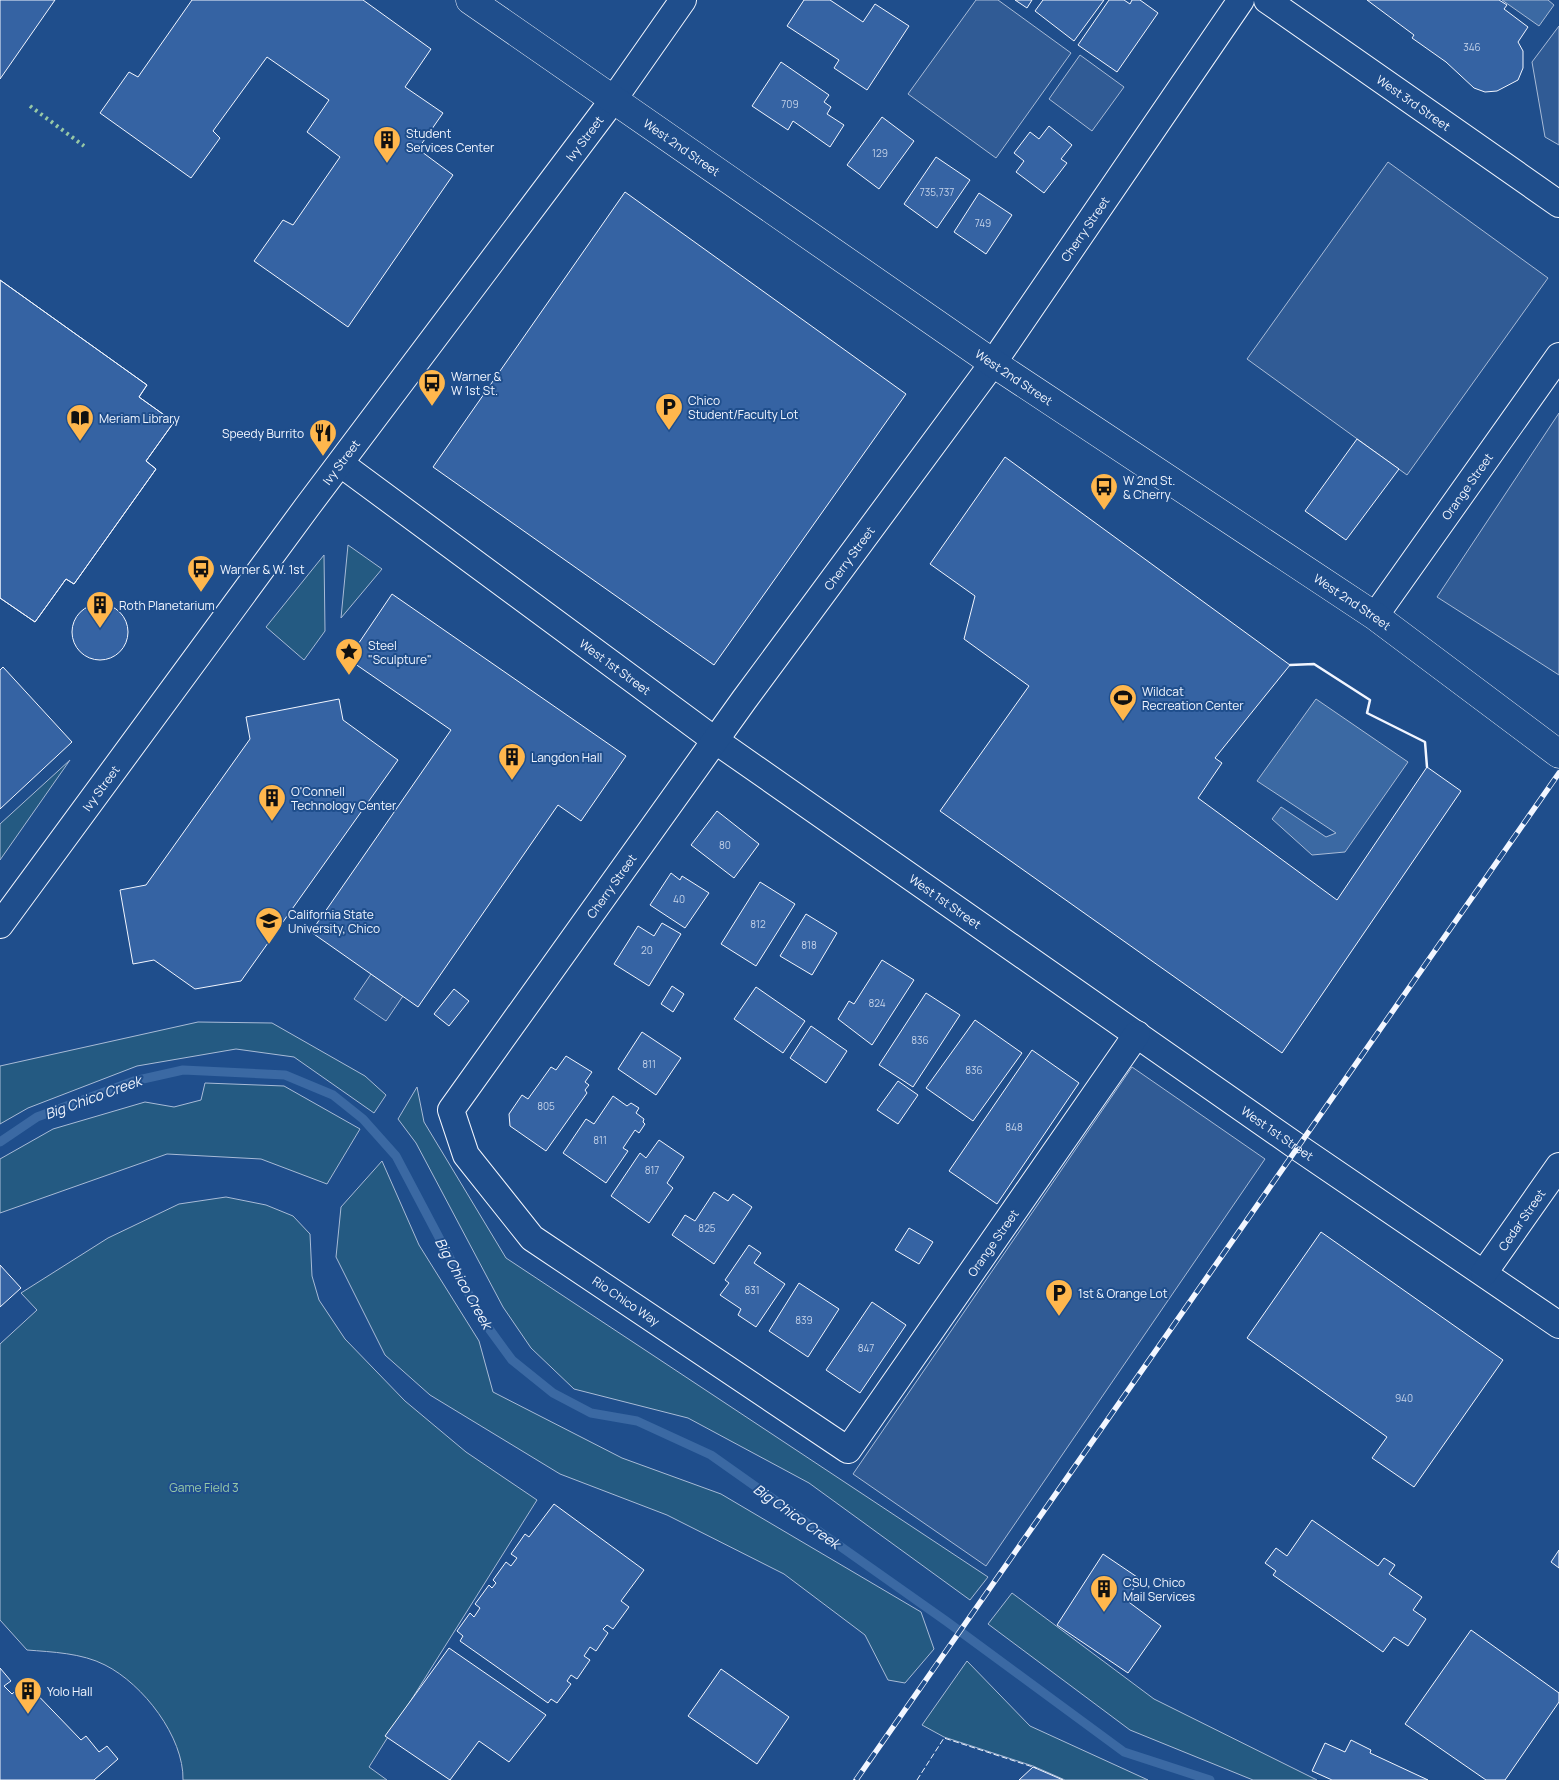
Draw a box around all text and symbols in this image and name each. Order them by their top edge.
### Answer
house number: 346 [1463,40,1481,54]
street label: West 3rd Street [1373,71,1454,134]
house number: 709 [781,97,799,111]
street label: Ivy Street [562,112,607,164]
street label: West 2nd Street [640,115,724,180]
building icon: Student Services Center [372,125,402,164]
place label: Student Services Center [406,125,495,156]
house number: 129 [872,146,888,160]
house number: 735,737 [920,185,954,199]
street label: Cherry Street [1056,193,1113,265]
house number: 749 [975,216,991,230]
street label: West 2nd Street [972,345,1056,409]
bus stop icon: Warner & W 1st St. [417,368,447,407]
place label: Warner & W 1st St. [451,368,502,399]
parking icon: Chico Student/Faculty Lot [654,392,684,431]
place label: Chico Student/Faculty Lot [688,392,798,423]
library icon: Meriam Library [65,403,95,442]
place label: Meriam Library [99,410,181,427]
restaurant icon: Speedy Burrito [308,418,338,457]
place label: Speedy Burrito [222,425,304,442]
street label: Ivy Street [318,436,364,488]
street label: Orange Street [1437,449,1497,523]
bus stop icon: W 2nd St. & Cherry [1089,472,1119,511]
place label: W 2nd St. & Cherry [1123,472,1175,503]
street label: Cherry Street [820,523,878,593]
bus stop icon: Warner & W. 1st [186,554,216,593]
place label: Warner & W. 1st [220,561,305,578]
street label: West 2nd Street [1311,569,1395,634]
building icon: Roth Planetarium [85,590,115,629]
place label: Roth Planetarium [119,597,215,614]
street label: West 1st Street [576,635,654,699]
place icon: Steel "Sculpture" [334,637,364,676]
place label: Steel "Sculpture" [368,637,432,668]
sports icon: Wildcat Recreation Center [1108,683,1138,722]
place label: Wildcat Recreation Center [1142,683,1244,714]
building icon: Langdon Hall [497,742,527,781]
place label: Langdon Hall [531,749,602,766]
street label: Ivy Street [78,761,123,814]
building icon: O'Connell Technology Center [257,783,287,822]
place label: O'Connell Technology Center [291,783,397,814]
house number: 80 [719,838,731,852]
street label: Cherry Street [582,850,640,921]
street label: West 1st Street [906,870,985,932]
house number: 40 [673,892,685,906]
school or university icon: California State University, Chico [254,906,284,945]
place label: California State University, Chico [288,906,380,937]
house number: 812 [750,917,766,931]
house number: 818 [801,938,817,952]
house number: 20 [641,943,653,957]
house number: 824 [868,996,886,1010]
house number: 836 [911,1033,929,1047]
house number: 811 [642,1057,656,1071]
house number: 836 [965,1063,983,1077]
water label: Big Chico Creek [42,1070,146,1123]
house number: 805 [537,1099,555,1113]
street label: West 1st Street [1238,1102,1317,1164]
house number: 848 [1005,1120,1023,1134]
house number: 811 [593,1133,607,1147]
house number: 817 [645,1163,659,1177]
street label: Cedar Street [1494,1185,1549,1254]
street label: Orange Street [964,1206,1023,1280]
house number: 825 [698,1221,716,1235]
water label: Big Chico Creek [431,1234,498,1334]
street label: Rio Chico Way [589,1272,663,1330]
parking icon: 1st & Orange Lot [1044,1278,1074,1317]
house number: 831 [744,1283,760,1297]
place label: 1st & Orange Lot [1078,1285,1168,1302]
house number: 839 [795,1313,813,1327]
house number: 847 [858,1341,874,1355]
house number: 940 [1395,1391,1413,1405]
park label: Game Field 3 [169,1479,239,1496]
water label: Big Chico Creek [750,1479,846,1554]
building icon: CSU, Chico Mail Services [1089,1574,1119,1613]
place label: CSU, Chico Mail Services [1123,1574,1195,1605]
building icon: Yolo Hall [13,1676,43,1715]
place label: Yolo Hall [47,1683,93,1700]

